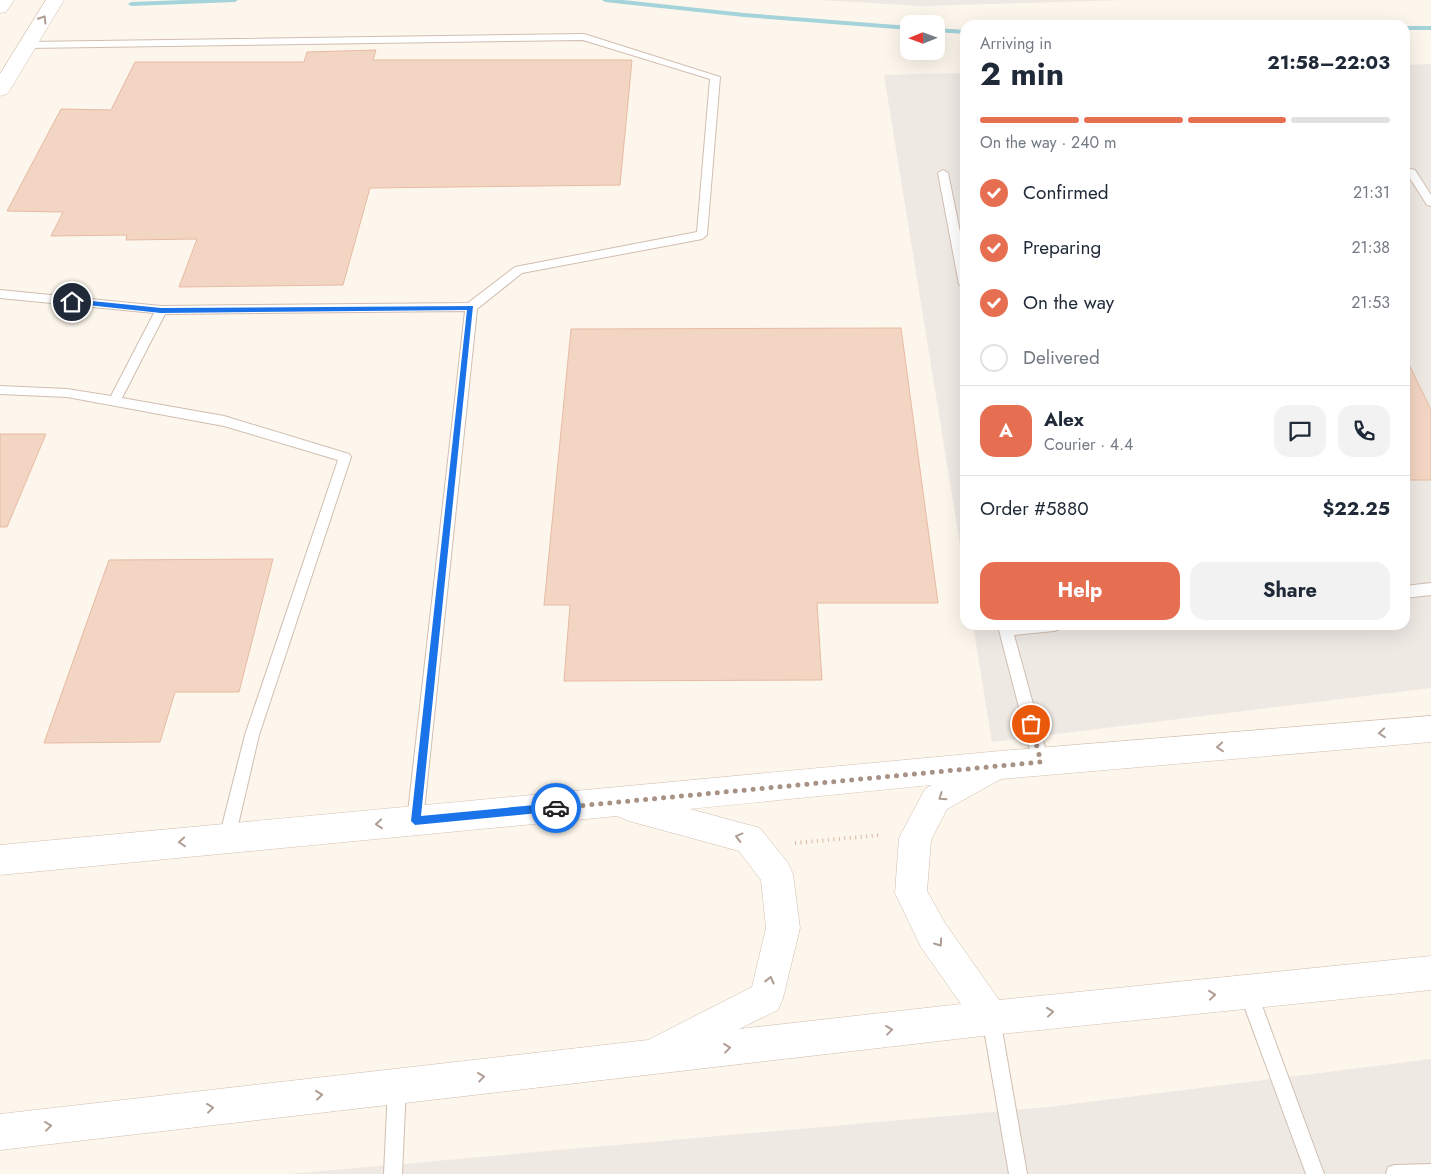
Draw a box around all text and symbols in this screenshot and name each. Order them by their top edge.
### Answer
one-way arrow [37,15,47,24]
north arrow [900,15,945,60]
map controls [900,15,945,60]
text: Arriving in [980,32,1052,55]
text: 21:58–22:03 [1267,49,1390,76]
text: 2 min [980,51,1064,97]
text: On the way · 240 m [980,131,1116,154]
icon: check [980,179,1008,207]
text: Confirmed [1023,179,1109,206]
text: 21:31 [1353,181,1390,204]
icon: check [980,234,1008,262]
text: Preparing [1023,234,1101,261]
text: 21:38 [1351,236,1390,259]
pin [51,281,93,323]
icon: home [58,288,86,316]
icon: check [980,289,1008,317]
text: On the way [1023,289,1114,316]
text: 21:53 [1351,291,1390,314]
text: Delivered [1023,344,1100,371]
button: chat [1274,405,1326,457]
button: phone [1338,405,1390,457]
text: Alex [1044,406,1084,433]
text: A [999,417,1013,444]
text: Courier · 4.4 [1044,433,1133,456]
text: Order #5880 [980,495,1089,522]
text: $22.25 [1322,495,1390,522]
button: Help [980,562,1180,620]
button: Share [1190,562,1390,620]
pin [1010,703,1052,745]
icon: bag [1017,710,1045,738]
one-way arrow [1378,727,1386,738]
one-way arrow [1216,741,1224,752]
courier [531,783,581,833]
one-way arrow [938,790,947,800]
icon: car [542,794,570,822]
one-way arrow [375,818,383,829]
one-way arrow [735,832,744,843]
one-way arrow [178,837,186,848]
one-way arrow [932,938,942,947]
one-way arrow [764,976,775,985]
one-way arrow [1208,990,1216,1001]
one-way arrow [1047,1007,1055,1018]
one-way arrow [885,1025,893,1036]
one-way arrow [724,1043,732,1054]
one-way arrow [477,1072,485,1083]
one-way arrow [316,1090,324,1101]
one-way arrow [206,1103,214,1114]
one-way arrow [45,1121,53,1132]

